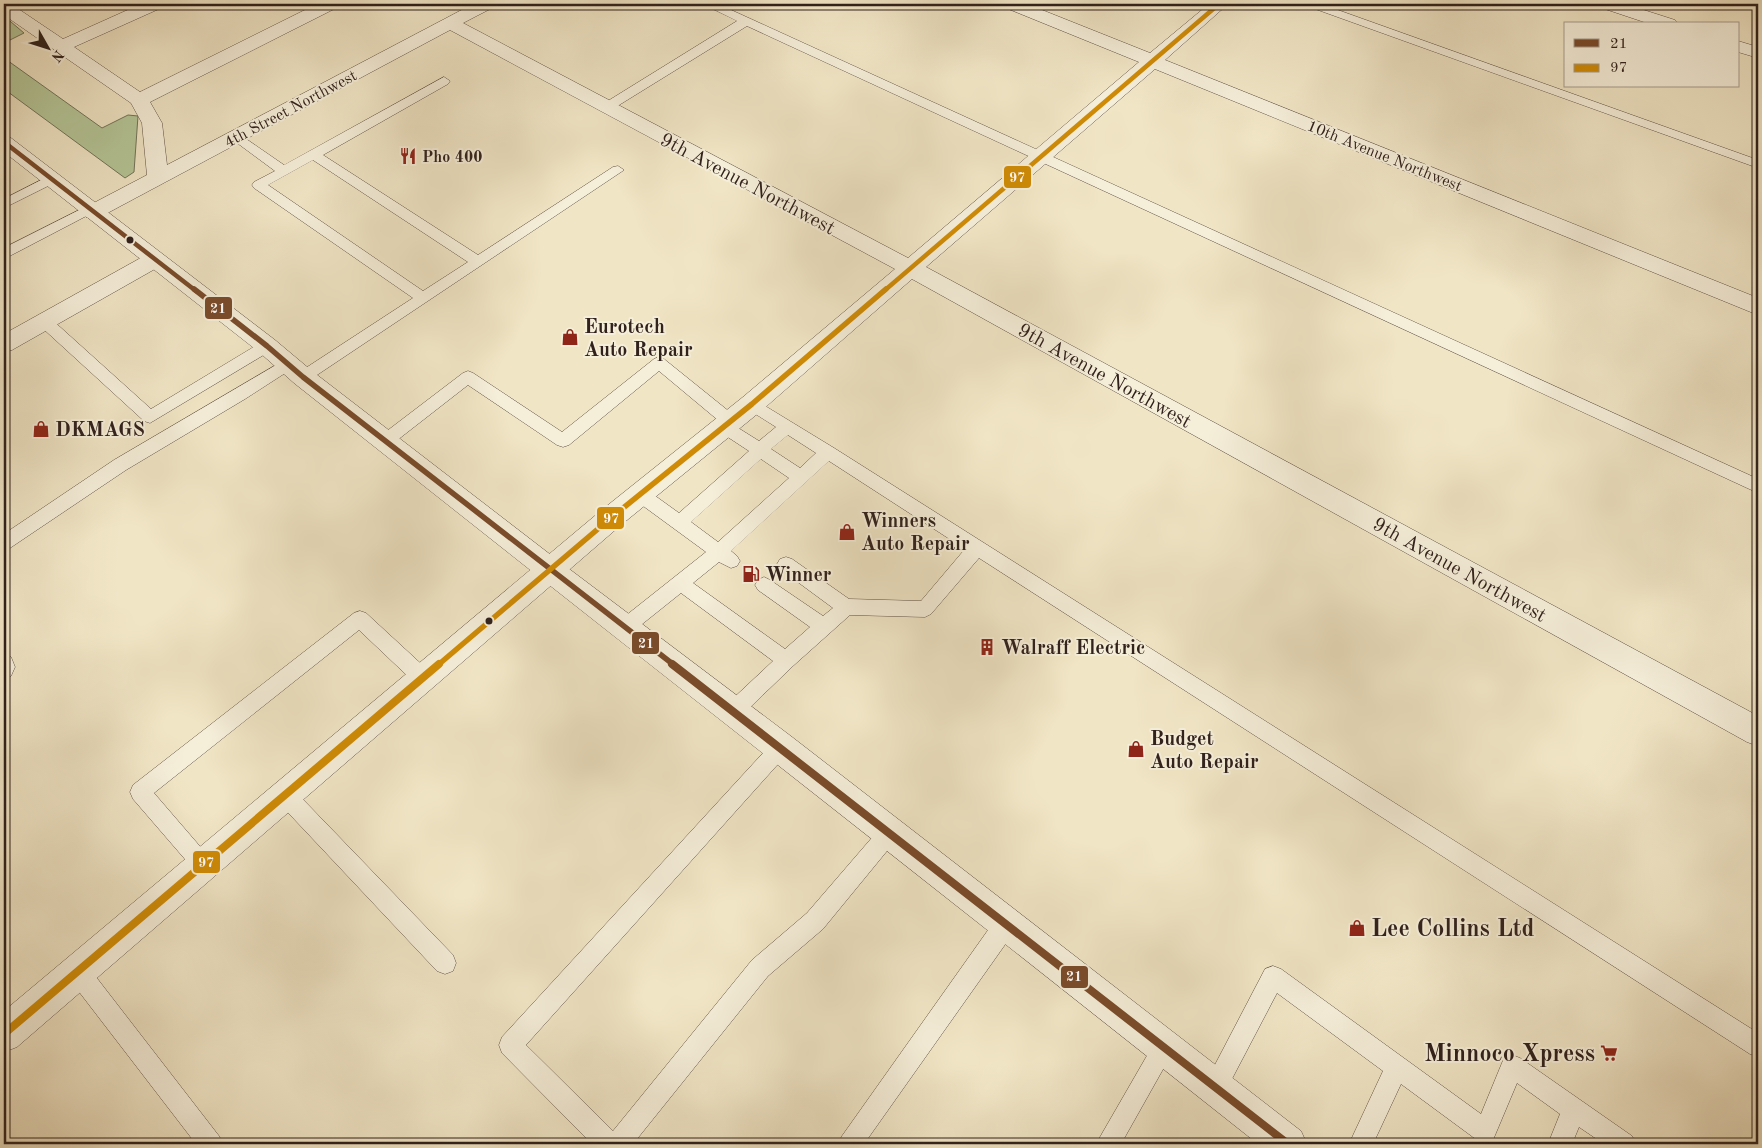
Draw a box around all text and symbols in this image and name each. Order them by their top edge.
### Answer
north arrow [22,22,72,72]
legend [1564,22,1740,88]
text: 21 [1610,37,1627,52]
text: N [48,47,66,64]
text: 97 [1610,61,1627,76]
street label: 4th Street Northwest [222,68,360,151]
street label: 10th Avenue Northwest [1305,118,1464,195]
street label: 9th Avenue Northwest [656,130,838,239]
restaurant icon: Pho 400 [398,146,418,166]
place label: Pho 400 [422,150,483,166]
line badge: 97 [1003,165,1032,189]
text: 97 [1009,171,1025,185]
unlabelled marker [125,235,135,245]
line badge: 21 [204,296,233,320]
text: 21 [210,302,226,316]
place label: Eurotech Auto Repair [584,318,693,361]
street label: 9th Avenue Northwest [1014,321,1194,433]
shop icon: Eurotech Auto Repair [560,327,580,347]
shop icon: DKMAGS [31,419,51,439]
place label: DKMAGS [55,421,145,441]
line badge: 97 [596,506,625,530]
text: 97 [603,512,619,526]
place label: Winners Auto Repair [861,512,970,555]
street label: 9th Avenue Northwest [1369,515,1549,627]
shop icon: Winners Auto Repair [837,522,857,542]
fuel station icon: Winner [741,564,761,584]
place label: Winner [765,566,832,586]
unlabelled marker [484,616,494,626]
line badge: 21 [631,631,660,655]
text: 21 [638,637,654,651]
building icon: Walraff Electric [977,637,997,657]
place label: Walraff Electric [1001,639,1145,659]
place label: Budget Auto Repair [1150,730,1259,773]
shop icon: Budget Auto Repair [1126,739,1146,759]
line badge: 97 [192,850,221,874]
text: 97 [198,856,214,870]
shop icon: Lee Collins Ltd [1347,918,1367,938]
place label: Lee Collins Ltd [1371,918,1534,942]
line badge: 21 [1060,965,1089,989]
text: 21 [1066,970,1082,984]
place label: Minnoco Xpress [1424,1043,1595,1067]
supermarket icon: Minnoco Xpress [1599,1043,1619,1063]

